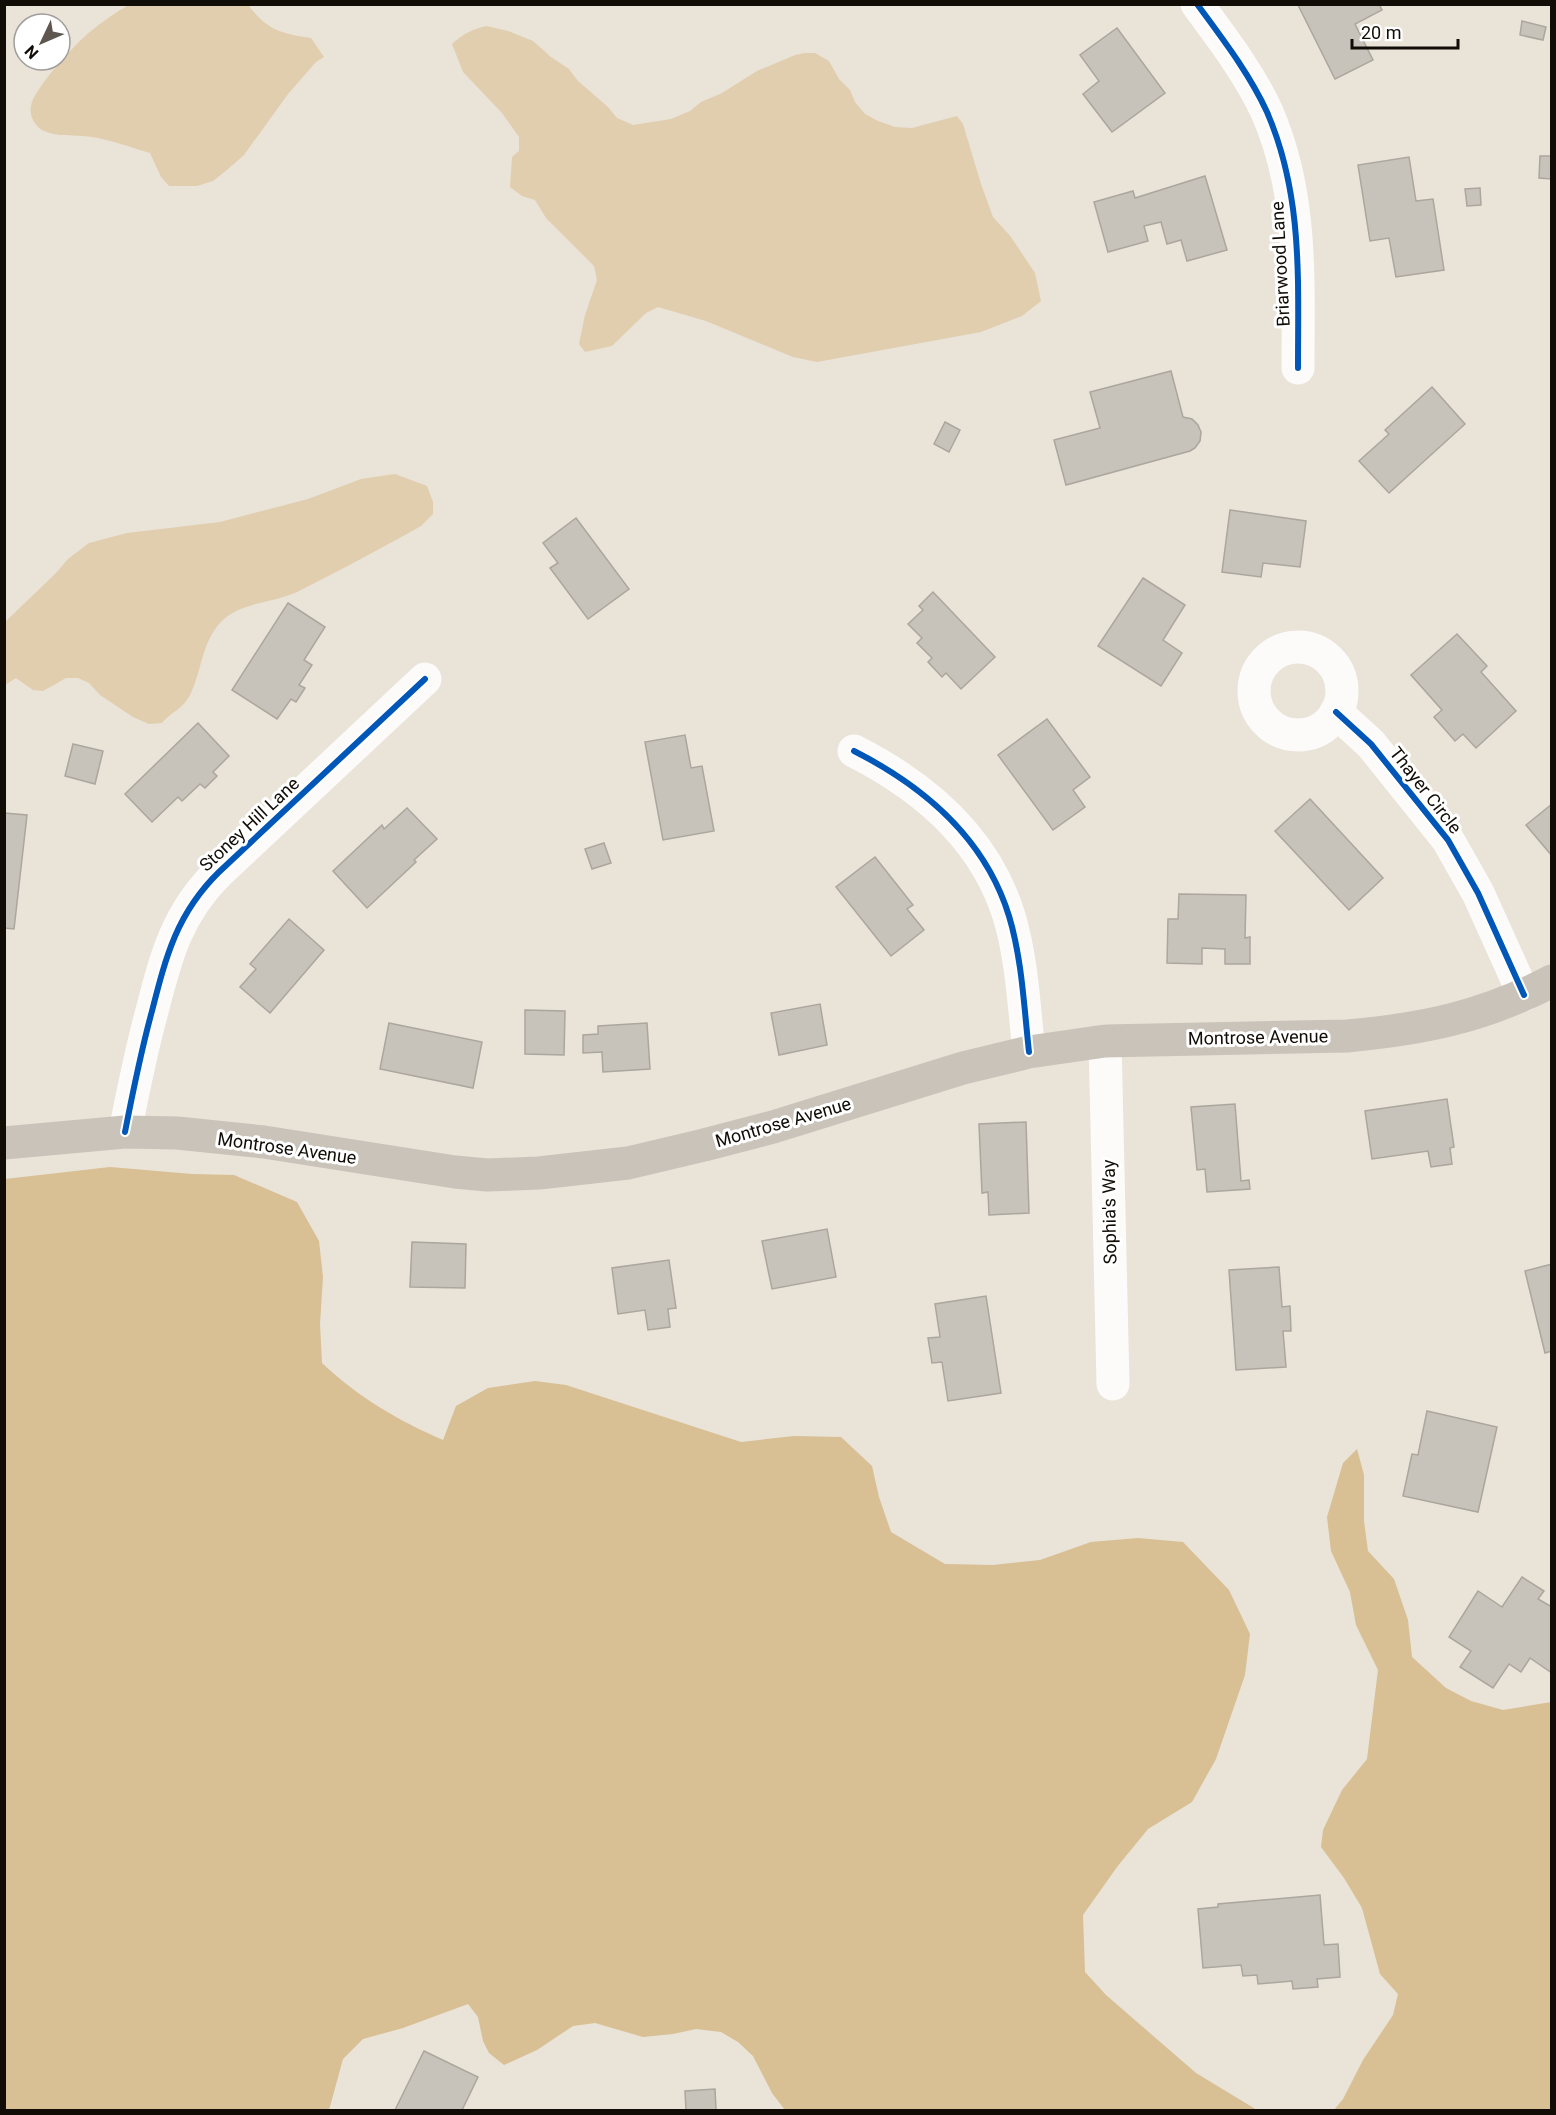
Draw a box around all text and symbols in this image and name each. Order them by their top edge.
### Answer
north arrow [12,12,72,72]
scale bar [1352,12,1458,50]
text: 20 m [1361,22,1401,43]
text: N [21,41,42,63]
street label: Briarwood Lane [1266,201,1294,327]
street label: Thayer Circle [1386,742,1466,838]
street label: Stoney Hill Lane [195,773,303,875]
street label: Montrose Avenue [1188,1025,1328,1049]
street label: Montrose Avenue [713,1093,853,1151]
street label: Montrose Avenue [216,1128,358,1168]
street label: Sophia's Way [1098,1159,1120,1264]

